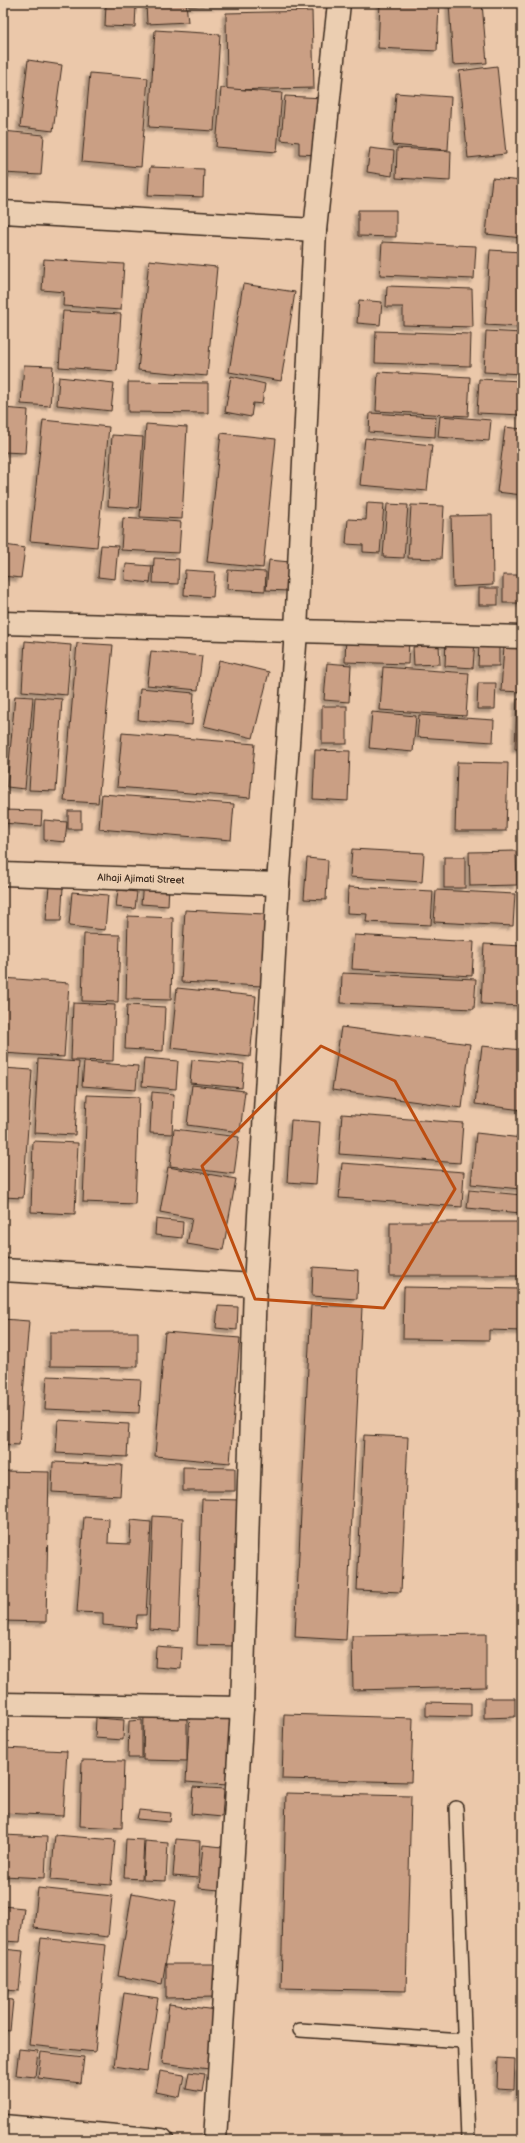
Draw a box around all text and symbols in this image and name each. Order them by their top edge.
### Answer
street label: Alhaji Ajimati Street [97,871,185,887]

